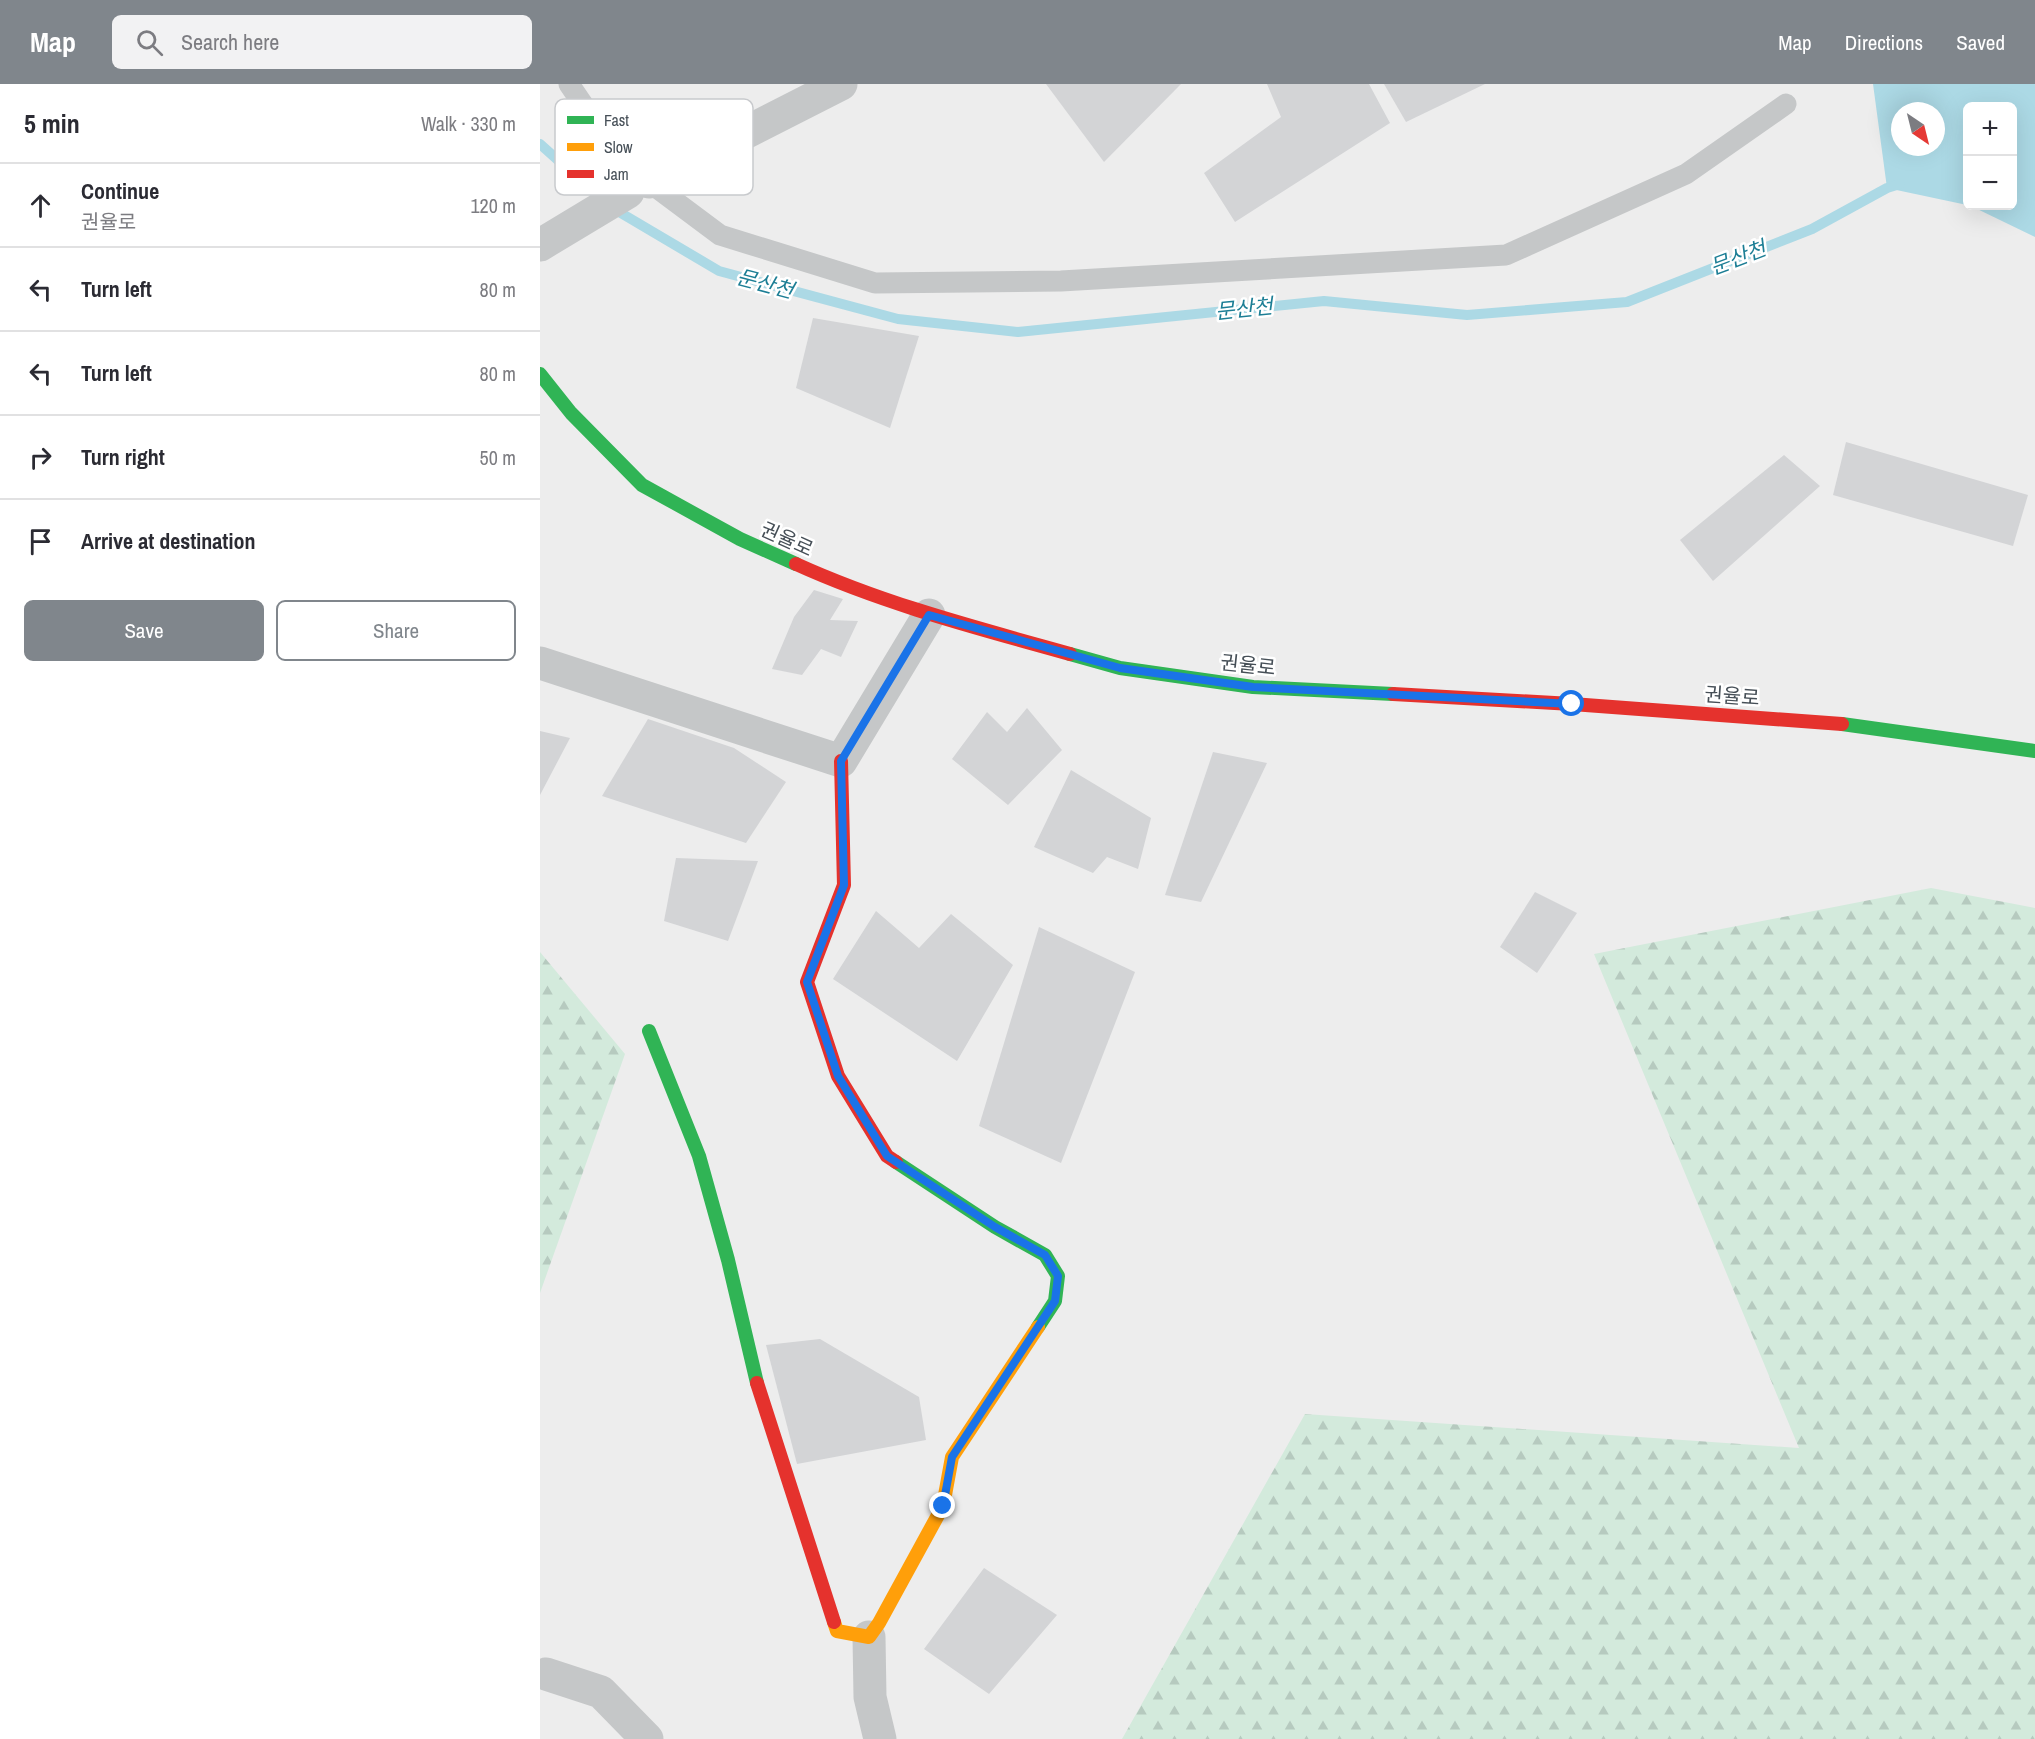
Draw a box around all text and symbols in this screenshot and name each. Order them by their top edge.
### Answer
search box [112,15,532,69]
text: Map [30,23,76,61]
icon: search [133,26,166,59]
text: Search here [181,27,279,57]
text: Map [1778,28,1812,57]
text: Directions [1845,28,1923,57]
text: Saved [1956,28,2005,57]
legend [555,99,753,195]
north arrow [1891,102,1945,156]
map controls [1963,102,2017,210]
button: + [1963,102,2017,156]
text: 5 min [24,106,80,141]
text: Fast [604,109,629,131]
text: Walk · 330 m [421,110,516,137]
text: Slow [604,136,633,158]
button: − [1963,156,2017,210]
text: Jam [604,163,629,185]
text: Continue [81,176,159,206]
icon: ahead [24,189,57,222]
text: 120 m [470,192,516,219]
text: 권율로 [81,208,136,235]
water label: 문산천 [1706,233,1773,281]
water label: 문산천 [733,262,799,306]
icon: left [24,273,57,306]
text: Turn left [81,274,152,304]
text: 80 m [480,276,516,303]
water label: 문산천 [1214,291,1277,326]
icon: left [24,357,57,390]
text: Turn left [81,358,152,388]
text: 80 m [480,360,516,387]
icon: right [24,441,57,474]
text: Turn right [81,442,165,472]
text: 50 m [480,444,516,471]
street label: 권율로 [756,515,818,562]
icon: arrive [24,525,57,558]
text: Arrive at destination [81,526,255,556]
button: Save [24,600,264,661]
button: Share [276,600,516,661]
street label: 권율로 [1219,648,1277,681]
street label: 권율로 [1704,680,1761,711]
route start [1558,690,1584,716]
route end [929,1492,955,1518]

